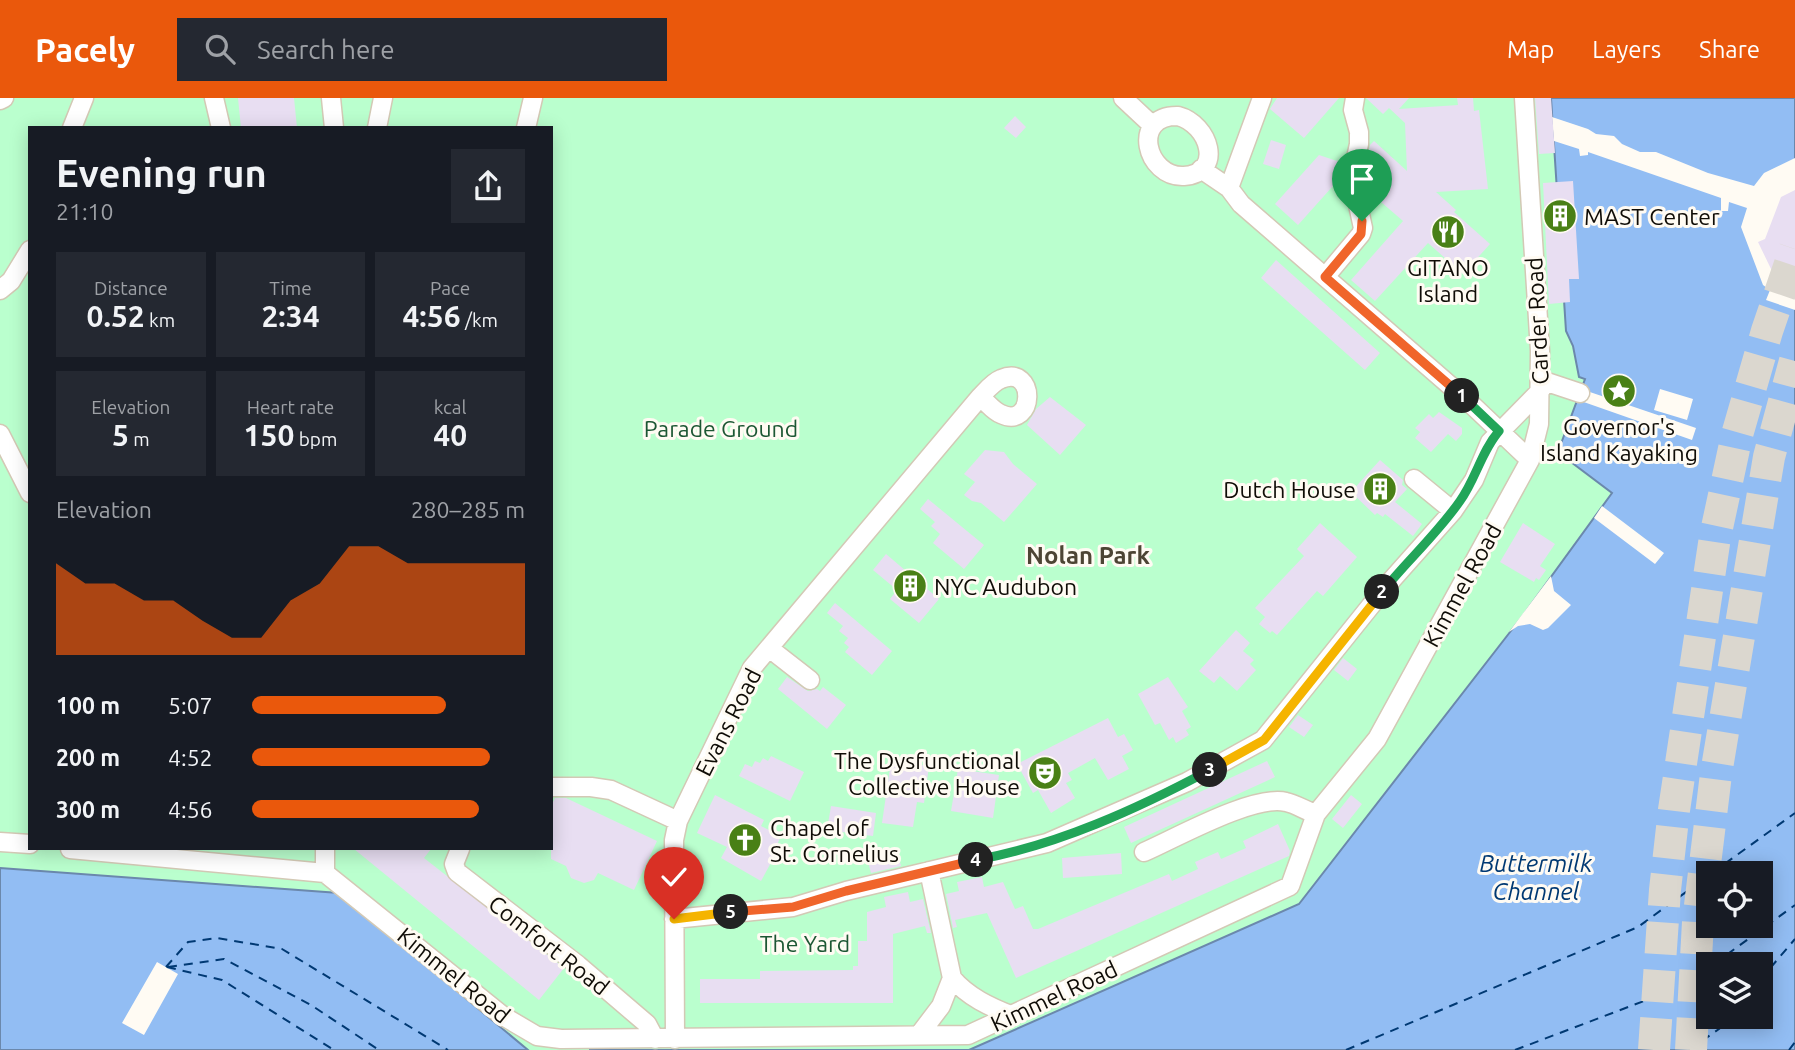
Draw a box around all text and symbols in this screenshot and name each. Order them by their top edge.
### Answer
search box [177,18,667,81]
icon: search [201,30,239,68]
text: Pacely [35,31,135,68]
text: Search here [257,35,395,64]
text: Map [1507,36,1554,63]
text: Layers [1592,36,1661,63]
text: Share [1699,36,1760,63]
button: share [451,149,525,223]
pin [1332,149,1392,221]
text: Evening run [56,152,267,194]
icon: arrive [1343,160,1381,198]
building icon: MAST Center [1541,197,1579,235]
text: 21:10 [56,199,114,224]
place label: MAST Center [1584,204,1720,229]
restaurant icon: GITANO Island [1429,213,1467,251]
place label: GITANO Island [1407,255,1489,306]
street label: Carder Road [1521,257,1553,385]
text: Distance [94,277,168,299]
text: Time [269,277,312,299]
text: Pace [430,277,470,299]
text: 0.52 [87,299,145,333]
text: 2:34 [261,299,320,333]
text: 4:56 [402,299,461,333]
text: km [145,309,175,331]
text: /km [461,309,498,331]
place icon: Governor's Island Kayaking [1600,372,1638,410]
pin: 1 [1444,378,1480,414]
text: 1 [1456,384,1467,406]
text: Elevation [91,396,170,418]
text: Heart rate [247,396,334,418]
text: kcal [434,396,467,418]
place label: Governor's Island Kayaking [1540,414,1698,465]
park label: Parade Ground [644,416,798,441]
text: 5 [112,418,129,452]
text: 150 [244,418,294,452]
text: 40 [433,418,467,452]
text: m [129,428,150,450]
text: bpm [294,428,337,450]
building icon: Dutch House [1361,470,1399,508]
place label: Dutch House [1223,477,1356,502]
text: Elevation [56,497,152,522]
text: 280–285 m [411,497,525,522]
street label: Kimmel Road [1418,519,1506,651]
district label: Nolan Park [1026,542,1150,569]
building icon: NYC Audubon [891,567,929,605]
place label: NYC Audubon [934,574,1077,599]
pin: 2 [1364,574,1400,610]
text: 2 [1376,580,1387,602]
street label: Evans Road [690,664,766,780]
text: 100 m [56,693,120,718]
text: 5:07 [168,693,213,718]
text: 200 m [56,745,120,770]
text: 4:52 [168,745,213,770]
place label: The Dysfunctional Collective House [834,748,1020,799]
pin: 3 [1192,752,1228,788]
theatre icon: The Dysfunctional Collective House [1026,754,1064,792]
text: 3 [1204,758,1215,780]
text: 300 m [56,797,120,822]
text: 4:56 [168,797,213,822]
place label: Chapel of St. Cornelius [770,815,899,866]
church icon: Chapel of St. Cornelius [726,821,764,859]
pin: 4 [958,842,993,878]
pin [644,847,704,919]
text: 4 [970,848,981,870]
water label: Buttermilk Channel [1480,850,1593,905]
icon: check [655,858,693,896]
map controls [1696,861,1773,1029]
button: locate [1696,861,1773,938]
street label: Comfort Road [484,890,614,1000]
pin: 5 [714,894,748,930]
text: 5 [725,900,736,922]
street label: Kimmel Road [393,922,515,1028]
park label: The Yard [760,931,850,956]
button: layers [1696,952,1773,1029]
street label: Kimmel Road [987,956,1121,1036]

